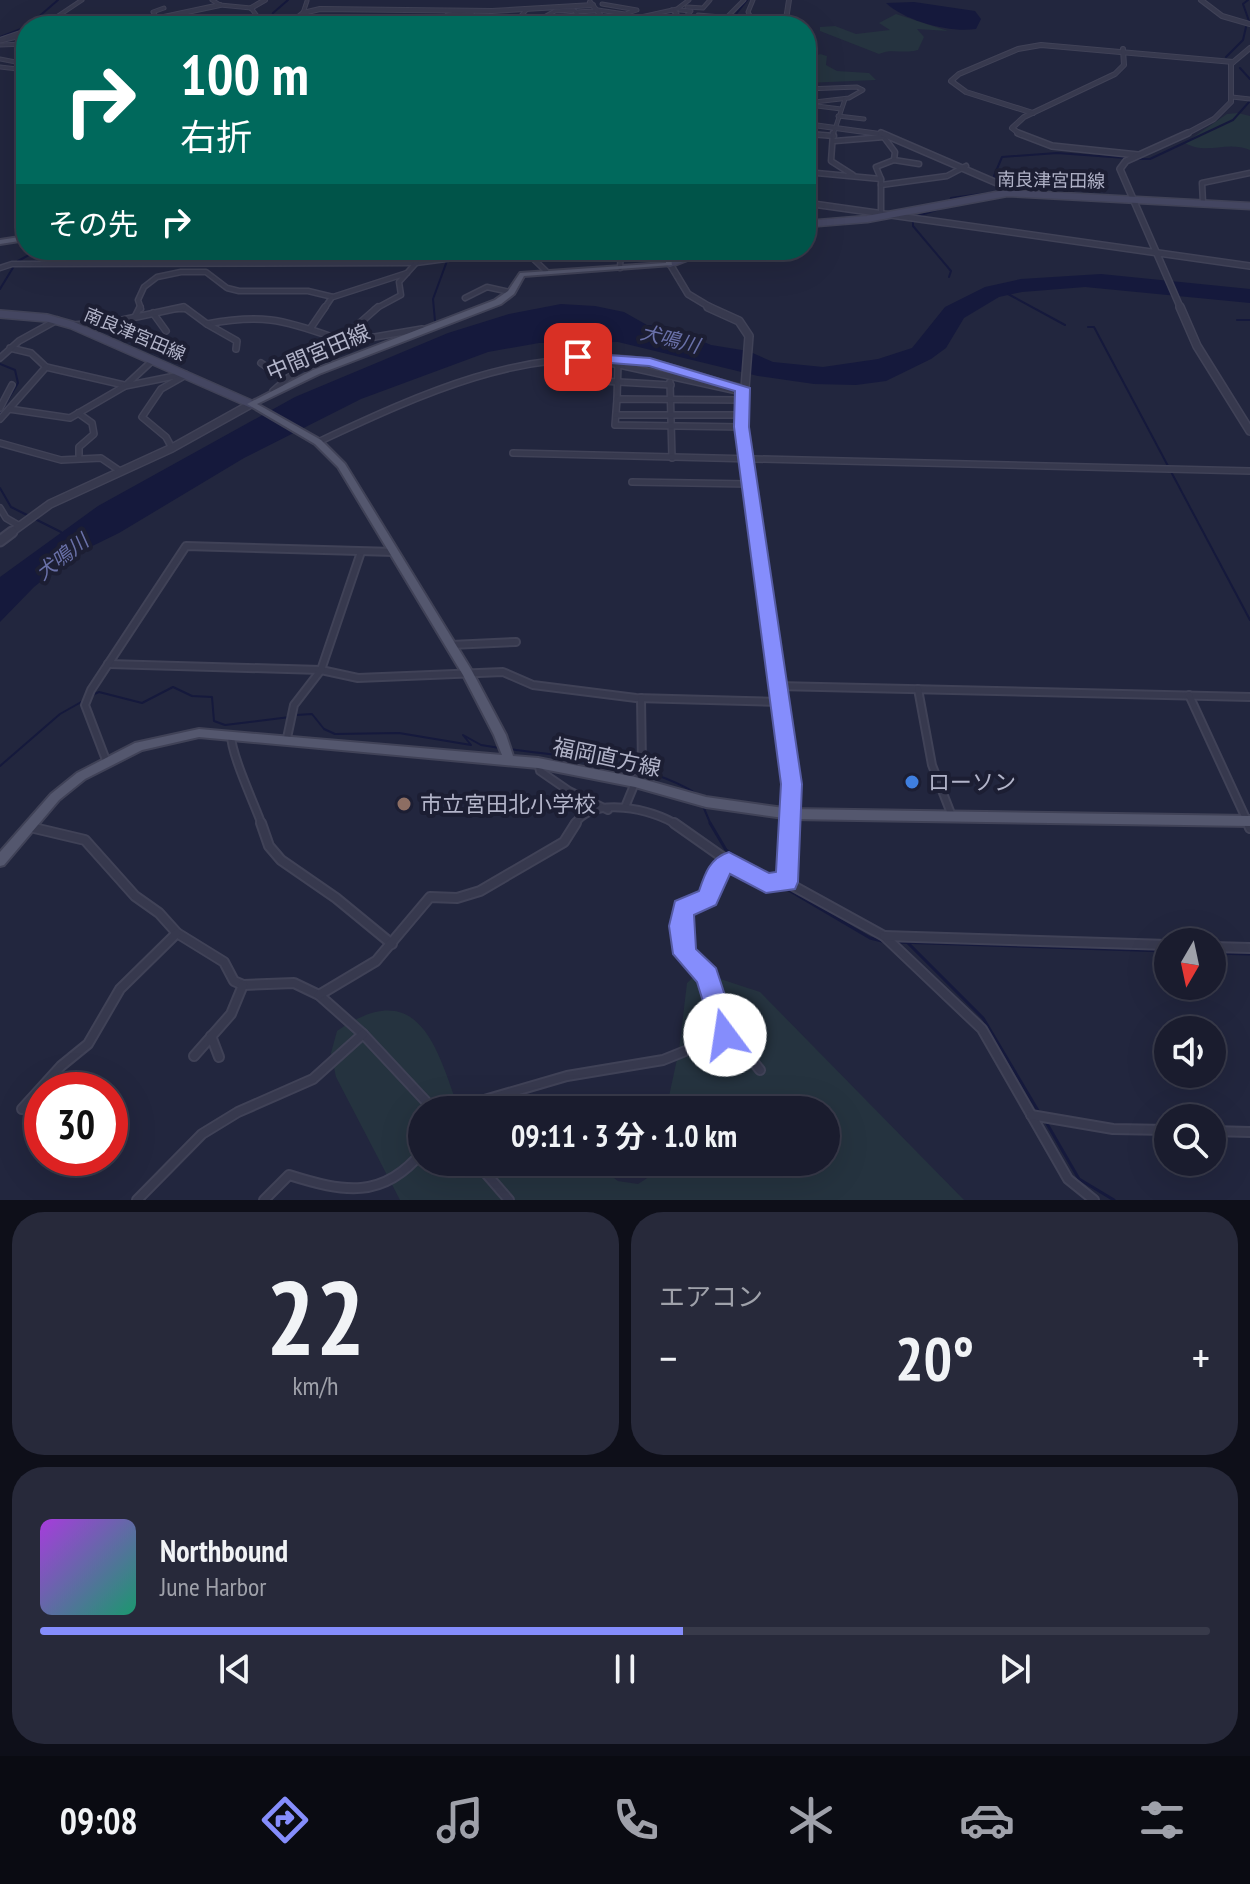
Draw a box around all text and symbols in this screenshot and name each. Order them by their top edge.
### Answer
text: 100 m [180,38,309,110]
icon: right [48,48,152,152]
text: 右折 [180,113,252,160]
street label: 南良津宮田線 [997,168,1105,192]
icon: right [154,200,198,244]
text: その先 [48,204,138,243]
street label: 南良津宮田線 [81,302,189,366]
street label: 中間宮田線 [262,318,374,386]
water label: 犬鳴川 [638,319,704,359]
pin [544,323,612,391]
icon: arrive [556,335,600,379]
water label: 犬鳴川 [30,527,95,586]
street label: 福岡直方線 [550,732,664,782]
place label: ローソン [928,768,1016,796]
marker: ローソン [903,773,921,791]
place label: 市立宮田北小学校 [420,790,596,818]
marker: 市立宮田北小学校 [395,795,413,813]
north arrow [1154,928,1226,1000]
map controls [1154,928,1226,1176]
position arrow [683,993,767,1077]
button: sound [1154,1016,1226,1088]
speed limit sign: 30 [24,1072,128,1176]
button: search [1154,1104,1226,1176]
text: 09:11 · 3 分 · 1.0 km [511,1116,737,1155]
text: 22 [266,1249,365,1384]
text: エアコン [659,1280,763,1313]
text: 20° [895,1319,974,1397]
text: − [659,1329,677,1386]
text: + [1192,1329,1210,1386]
text: km/h [292,1369,339,1402]
text: Northbound [160,1531,288,1570]
text: June Harbor [160,1570,266,1603]
icon: previous [213,1647,257,1691]
icon: pause [603,1647,647,1691]
icon: next [993,1647,1037,1691]
icon: directions [257,1792,313,1848]
icon: music [432,1792,488,1848]
icon: phone [608,1792,664,1848]
icon: climate [783,1792,839,1848]
icon: car [959,1792,1015,1848]
icon: filters [1134,1792,1190,1848]
text: 09:08 [60,1797,138,1844]

